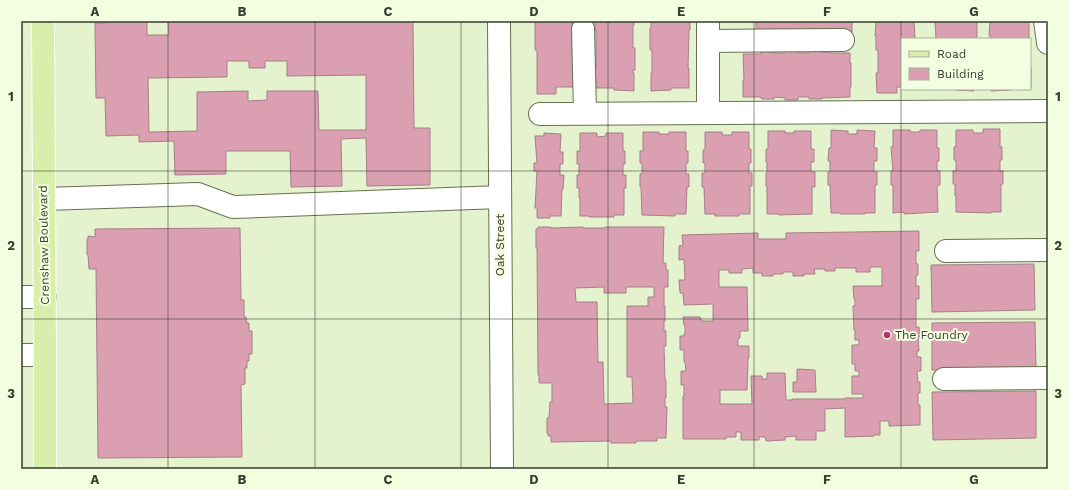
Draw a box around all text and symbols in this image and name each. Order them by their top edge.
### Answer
text: A [91,4,100,19]
text: B [238,4,247,19]
text: C [384,4,393,19]
text: D [529,4,539,19]
text: E [677,4,685,19]
text: F [823,4,831,19]
text: G [969,4,979,19]
legend [901,38,1031,90]
text: Road [937,47,966,61]
text: Building [937,67,984,81]
text: 1 [8,89,14,104]
text: 1 [1055,89,1061,104]
street label: Crenshaw Boulevard [36,185,52,305]
street label: Oak Street [493,214,507,276]
text: 2 [7,238,15,253]
text: 2 [1054,238,1062,253]
place label: The Foundry [895,328,969,342]
marker: The Foundry [882,330,892,340]
text: 3 [7,386,15,401]
text: 3 [1054,386,1062,401]
text: A [91,472,100,487]
text: B [238,472,247,487]
text: C [384,472,393,487]
text: D [529,472,539,487]
text: E [677,472,685,487]
text: F [823,472,831,487]
text: G [969,472,979,487]

